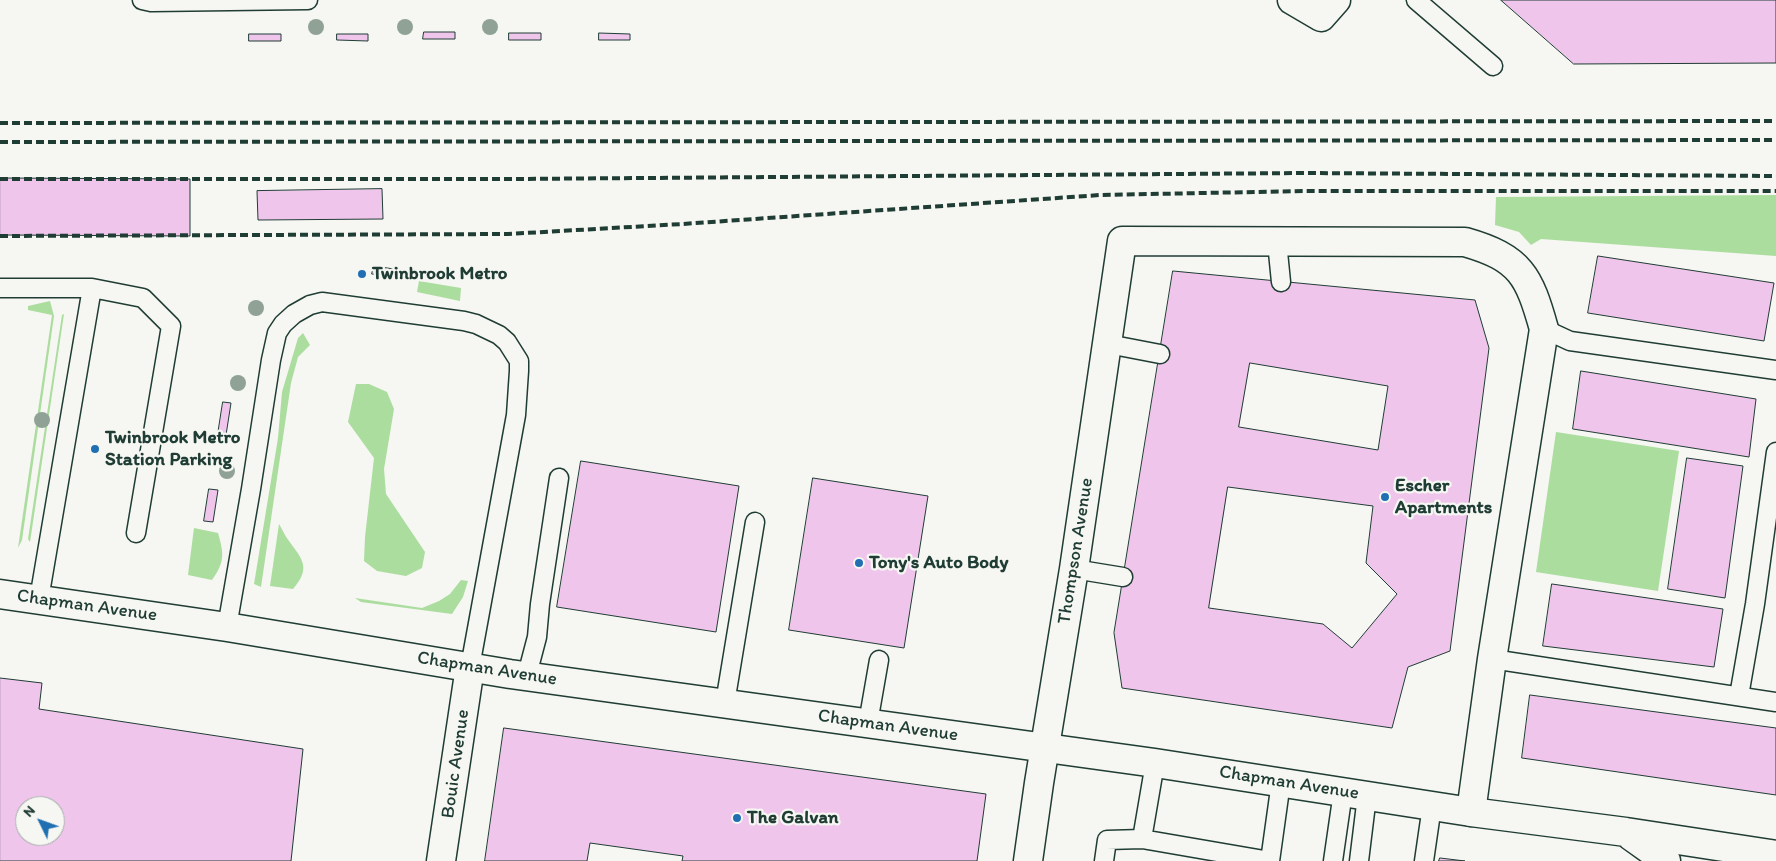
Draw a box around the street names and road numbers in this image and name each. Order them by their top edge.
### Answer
street label: Thompson Avenue [1053,476,1099,626]
street label: Chapman Avenue [15,585,159,627]
street label: Chapman Avenue [415,647,559,691]
street label: Chapman Avenue [816,705,960,747]
street label: Bouic Avenue [437,708,475,820]
street label: Chapman Avenue [1217,761,1361,805]

